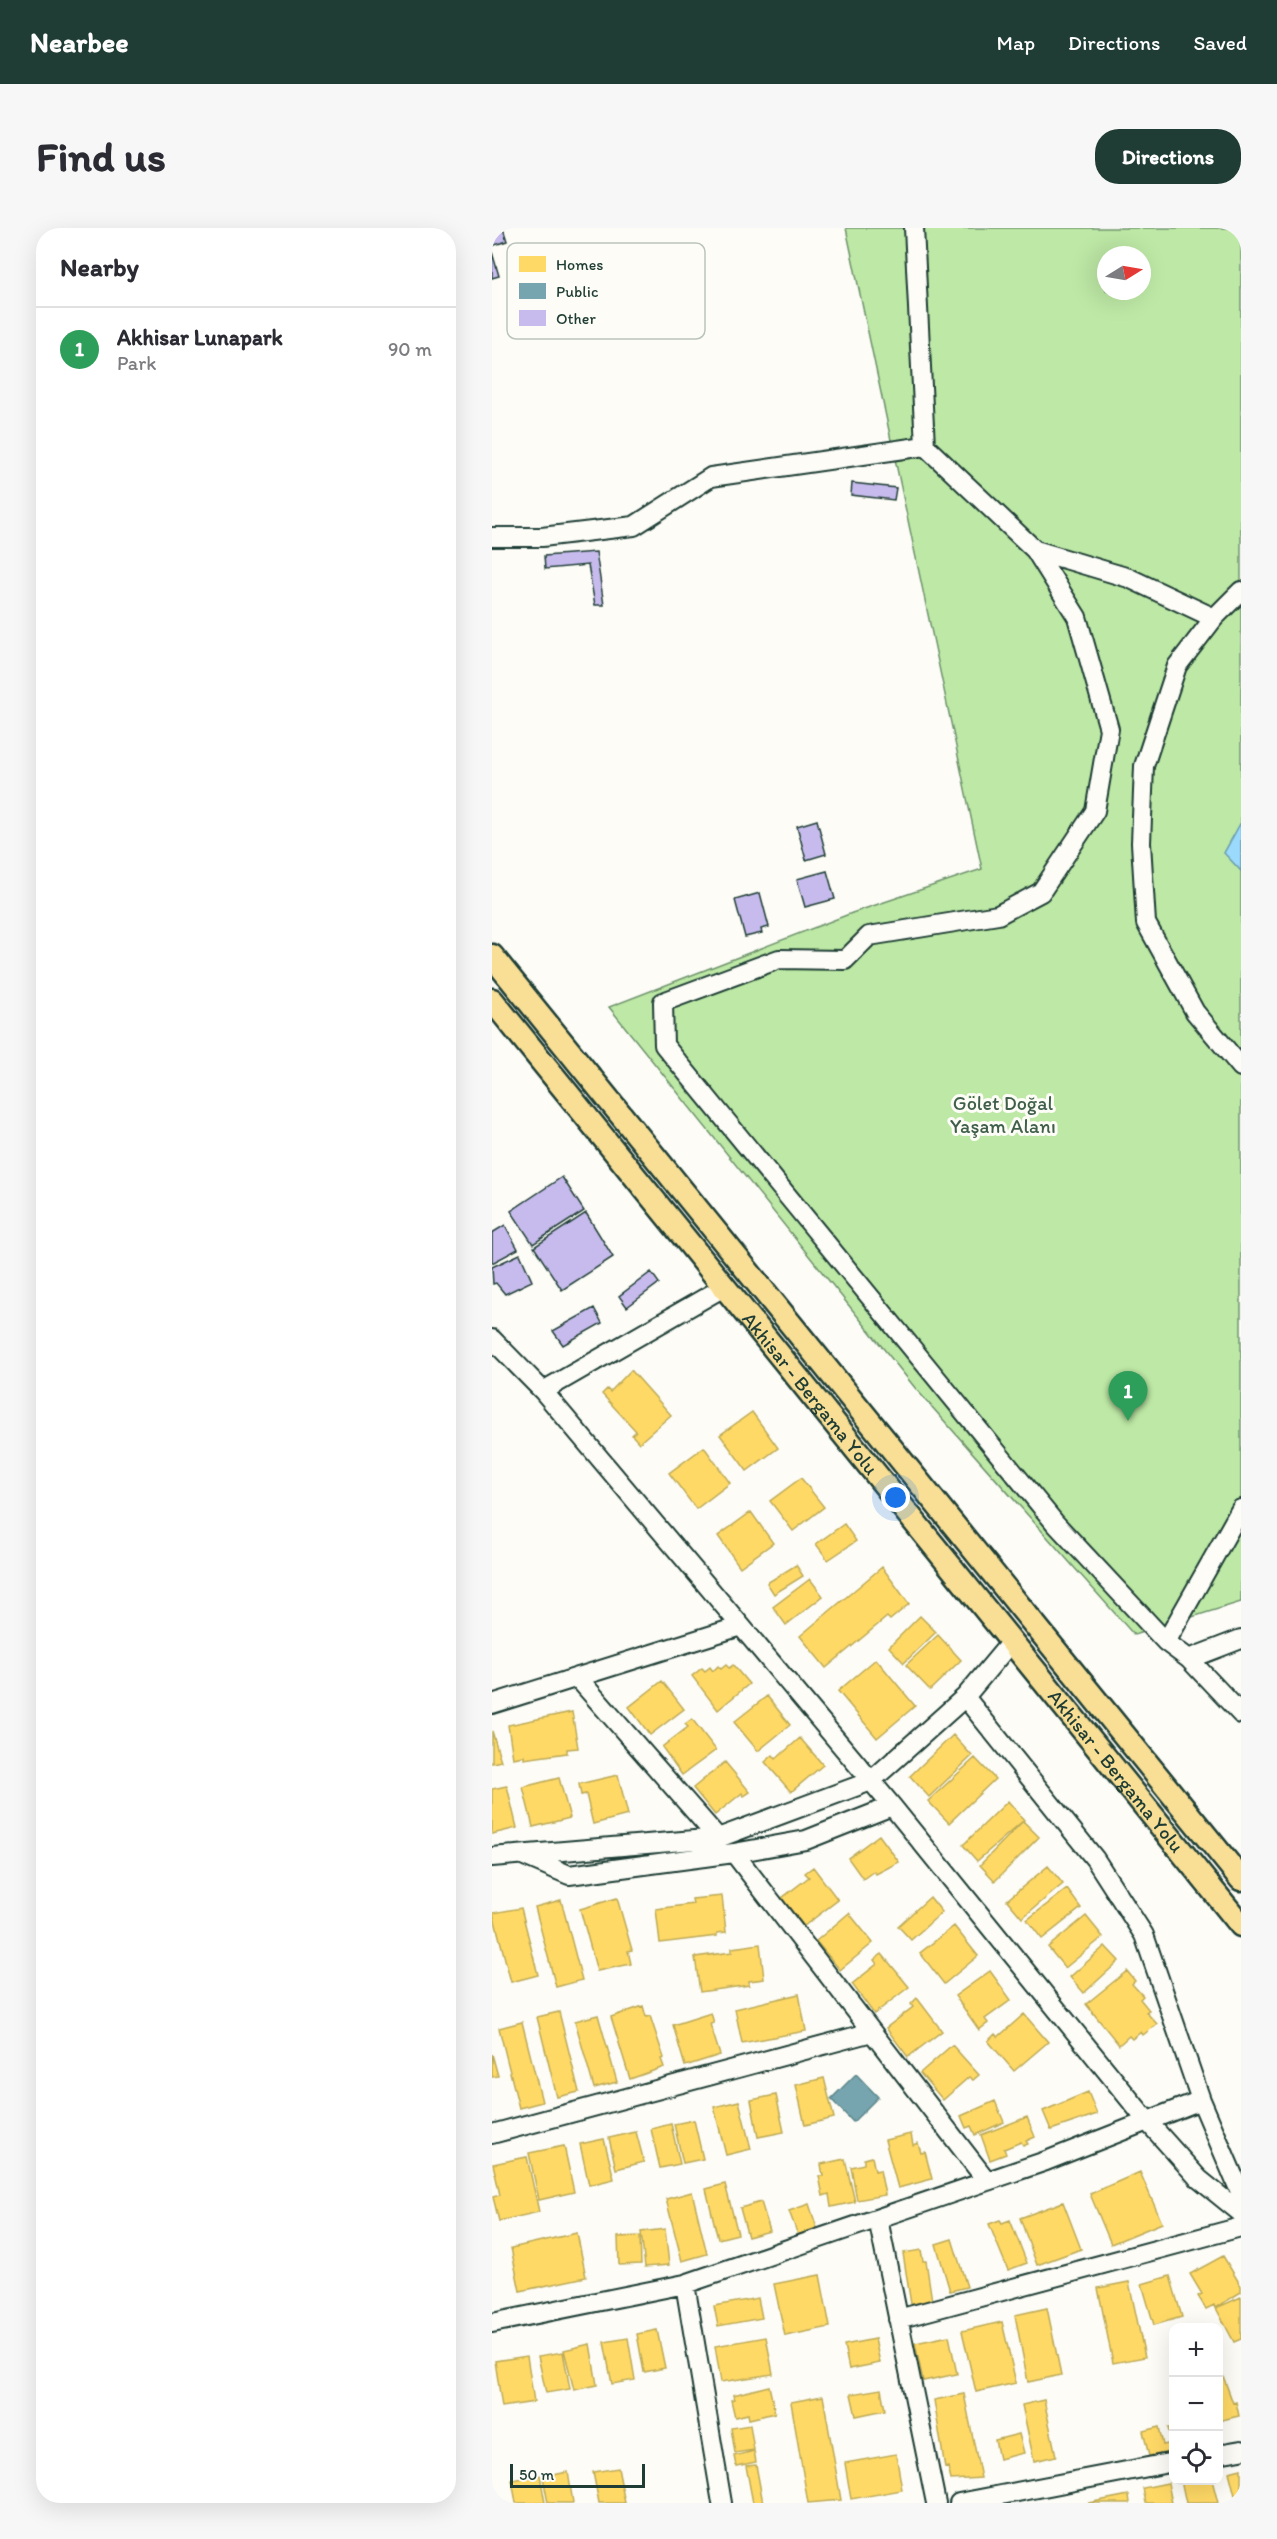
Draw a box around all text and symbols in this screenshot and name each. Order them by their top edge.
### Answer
text: Nearbee [30,25,129,59]
text: Map [997,30,1035,55]
text: Directions [1068,30,1160,55]
text: Saved [1193,30,1247,55]
button: Directions [1095,129,1241,184]
text: Find us [36,131,166,182]
legend [507,243,705,339]
north arrow [1097,246,1151,300]
text: Nearby [60,251,139,283]
text: Homes [556,255,603,274]
text: Public [556,282,598,301]
text: Other [556,309,596,328]
text: Akhisar Lunapark [117,324,283,351]
text: 1 [75,337,84,361]
text: 90 m [388,337,432,361]
text: Park [117,351,156,375]
park label: Gölet Doğal Yaşam Alanı [950,1091,1056,1138]
street label: Akhisar - Bergama Yolu [737,1307,883,1480]
pin: 1 [1108,1372,1148,1421]
your location [881,1483,910,1512]
street label: Akhisar - Bergama Yolu [1043,1685,1189,1857]
map controls [1169,2323,1223,2485]
button: + [1169,2323,1223,2377]
button: − [1169,2377,1223,2431]
button: locate [1169,2431,1223,2485]
scale bar [510,2461,645,2488]
text: 50 m [519,2465,554,2484]

